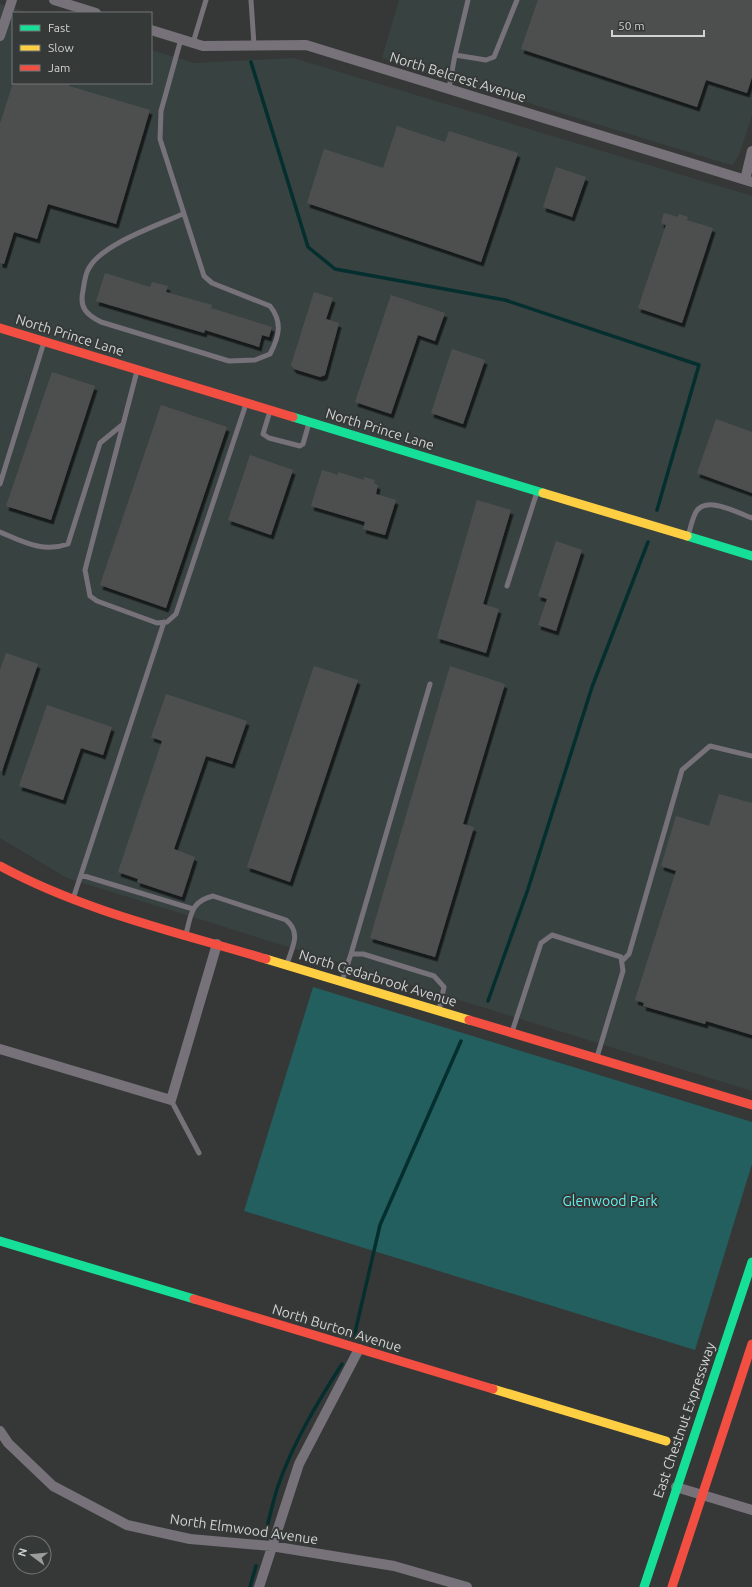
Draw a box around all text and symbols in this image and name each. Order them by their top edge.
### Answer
legend [12,12,152,84]
scale bar [612,12,704,38]
text: 50 m [618,19,645,32]
text: Fast [48,21,70,34]
text: Slow [48,41,74,54]
street label: North Belcrest Avenue [388,49,528,105]
text: Jam [48,61,70,74]
street label: North Prince Lane [14,311,126,359]
street label: North Prince Lane [324,405,436,453]
street label: North Cedarbrook Avenue [297,946,459,1010]
park label: Glenwood Park [562,1193,658,1209]
street label: North Burton Avenue [270,1301,404,1355]
street label: East Chestnut Expressway [650,1340,718,1500]
street label: North Elmwood Avenue [169,1511,319,1547]
north arrow [12,1535,52,1575]
text: N [15,1547,29,1558]

